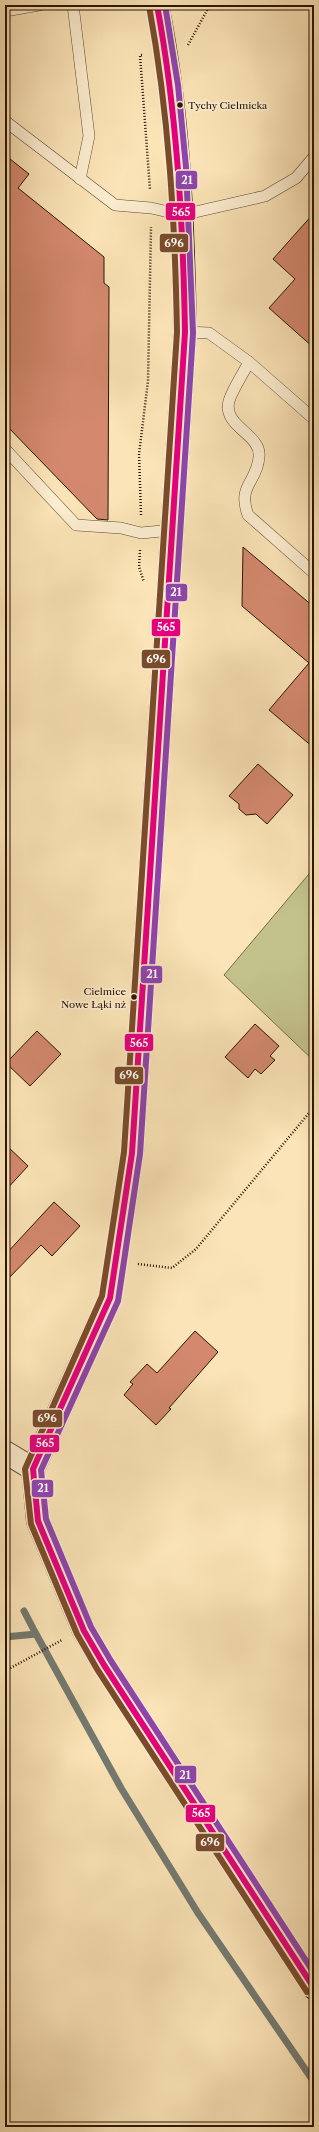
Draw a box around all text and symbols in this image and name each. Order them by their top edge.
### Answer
place label: Tychy Cielmicka [188,99,268,112]
marker: Tychy Cielmicka [175,100,185,110]
line badge: 21 [175,170,198,190]
text: 21 [181,173,193,187]
line badge: 565 [165,202,196,221]
text: 565 [172,205,190,219]
line badge: 696 [159,233,189,253]
text: 696 [164,236,184,250]
line badge: 21 [165,583,188,602]
text: 21 [170,585,182,599]
line badge: 565 [151,618,181,637]
text: 565 [157,620,175,634]
line badge: 696 [141,649,171,669]
text: 696 [146,652,166,666]
line badge: 21 [140,965,163,984]
text: 21 [146,967,158,981]
place label: Cielmice Nowe Łąki nż [61,985,126,1011]
marker: Cielmice Nowe Łąki nż [129,992,139,1002]
line badge: 565 [124,1033,154,1052]
text: 565 [130,1036,148,1050]
line badge: 696 [114,1066,144,1085]
text: 696 [119,1068,139,1082]
line badge: 696 [32,1409,63,1428]
text: 696 [37,1411,57,1425]
line badge: 565 [29,1434,60,1453]
text: 565 [36,1436,54,1450]
line badge: 21 [31,1479,54,1498]
text: 21 [37,1481,49,1495]
line badge: 21 [174,1765,197,1784]
text: 21 [179,1768,191,1782]
line badge: 565 [185,1804,216,1823]
text: 565 [192,1806,210,1820]
line badge: 696 [195,1833,225,1852]
text: 696 [200,1835,220,1849]

